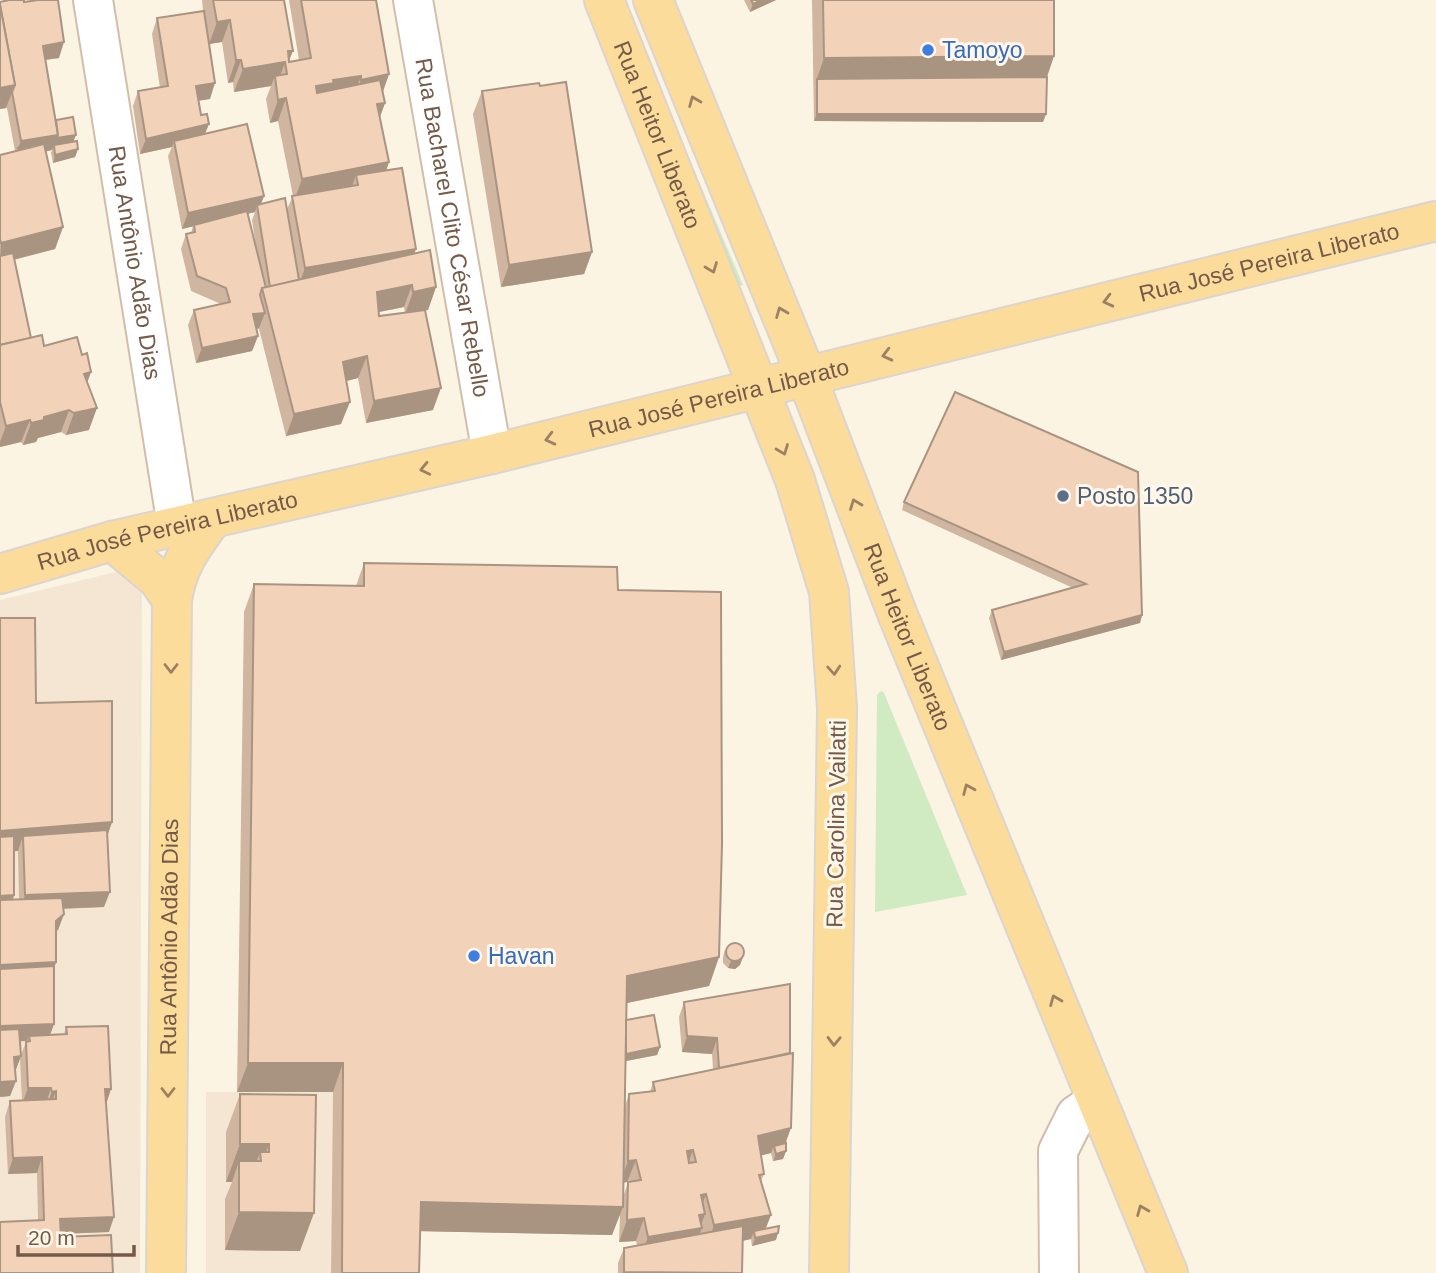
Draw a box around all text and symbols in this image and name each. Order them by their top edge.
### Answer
street label: Rua Heitor Liberato [609,37,707,232]
place label: Tamoyo [942,37,1023,63]
marker: Tamoyo [920,42,936,58]
street label: Rua Bacharel Clito César Rebello [410,56,495,399]
one-way arrow [689,96,703,108]
street label: Rua Antônio Adão Dias [103,144,166,382]
street label: Rua José Pereira Liberato [1136,218,1402,307]
one-way arrow [704,261,718,273]
one-way arrow [1102,293,1114,307]
one-way arrow [775,306,789,318]
one-way arrow [881,347,893,361]
street label: Rua José Pereira Liberato [586,353,852,443]
one-way arrow [544,431,556,445]
one-way arrow [775,444,789,456]
one-way arrow [420,461,432,475]
place label: Posto 1350 [1077,483,1193,509]
street label: Rua José Pereira Liberato [34,486,300,575]
marker: Posto 1350 [1055,488,1071,504]
one-way arrow [849,498,863,510]
street label: Rua Heitor Liberato [859,540,957,734]
one-way arrow [163,664,179,674]
one-way arrow [826,665,841,676]
street label: Rua Carolina Vailatti [821,720,851,928]
one-way arrow [963,784,977,796]
street label: Rua Antônio Adão Dias [155,819,183,1055]
place label: Havan [488,943,554,969]
marker: Havan [466,948,482,964]
one-way arrow [1050,994,1064,1006]
one-way arrow [826,1036,841,1047]
one-way arrow [160,1087,175,1098]
one-way arrow [1136,1205,1150,1217]
scale bar [18,1214,133,1258]
text: 20 m [28,1226,75,1249]

